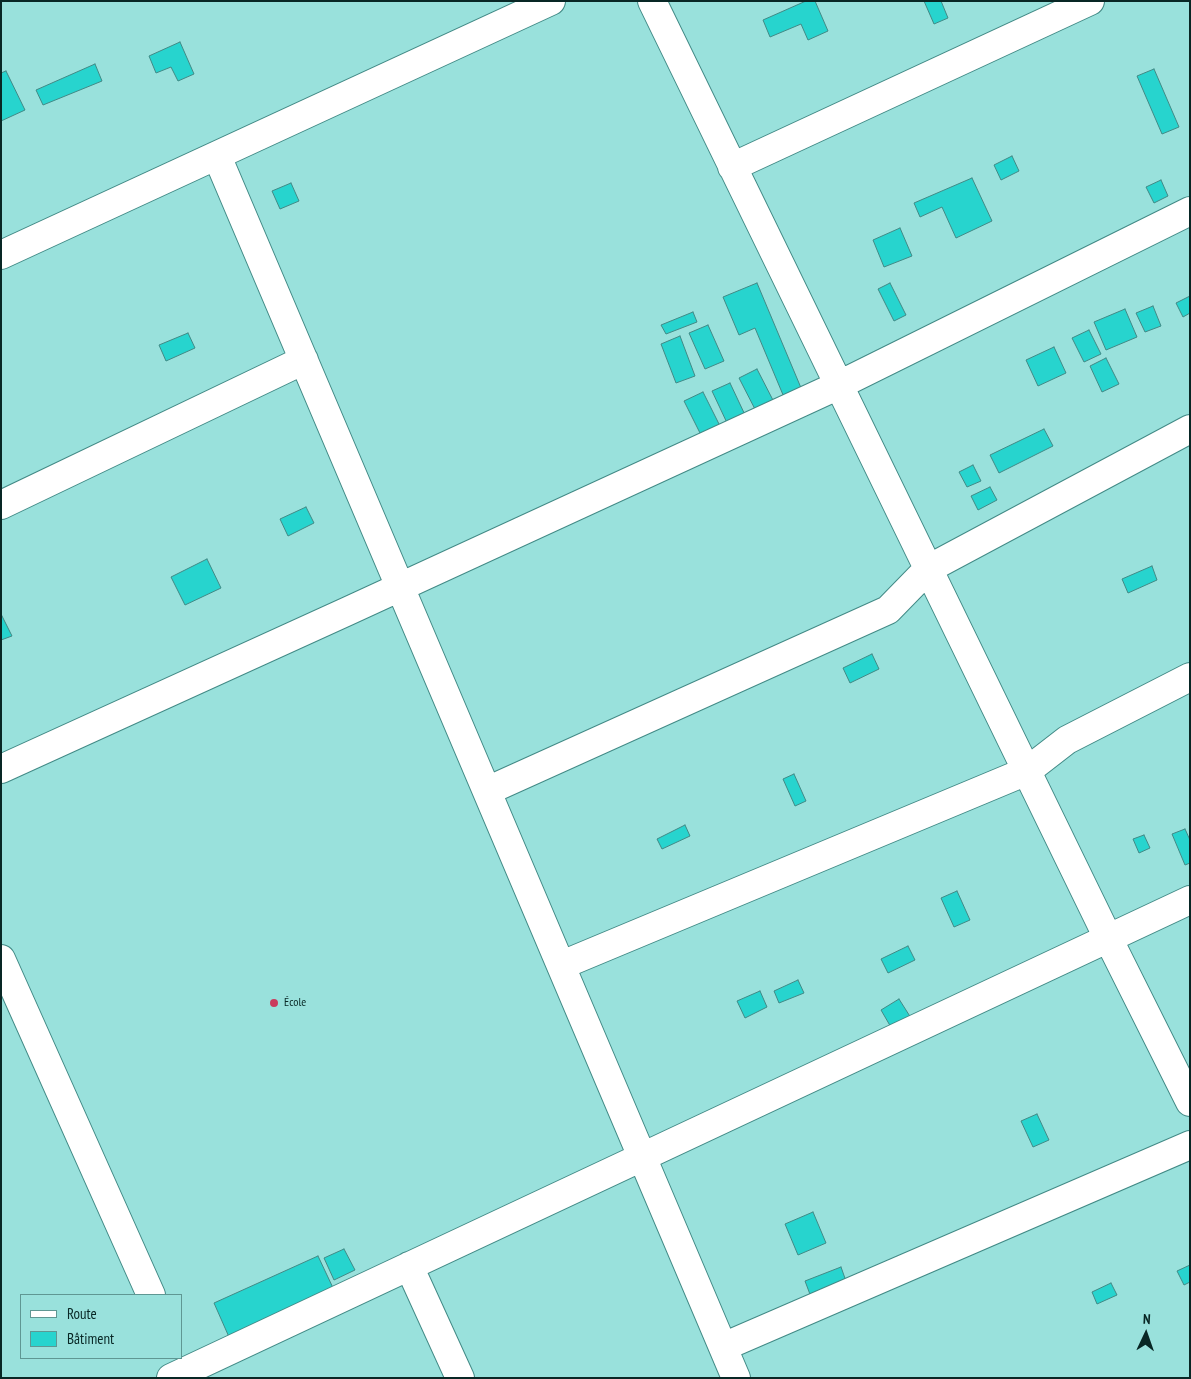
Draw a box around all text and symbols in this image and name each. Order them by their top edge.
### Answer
place label: École [284,996,306,1010]
marker: École [268,997,280,1009]
legend [20,1294,182,1359]
text: Route [67,1304,97,1323]
north arrow [1121,1309,1171,1359]
text: N [1143,1310,1151,1328]
text: Bâtiment [67,1329,114,1348]

